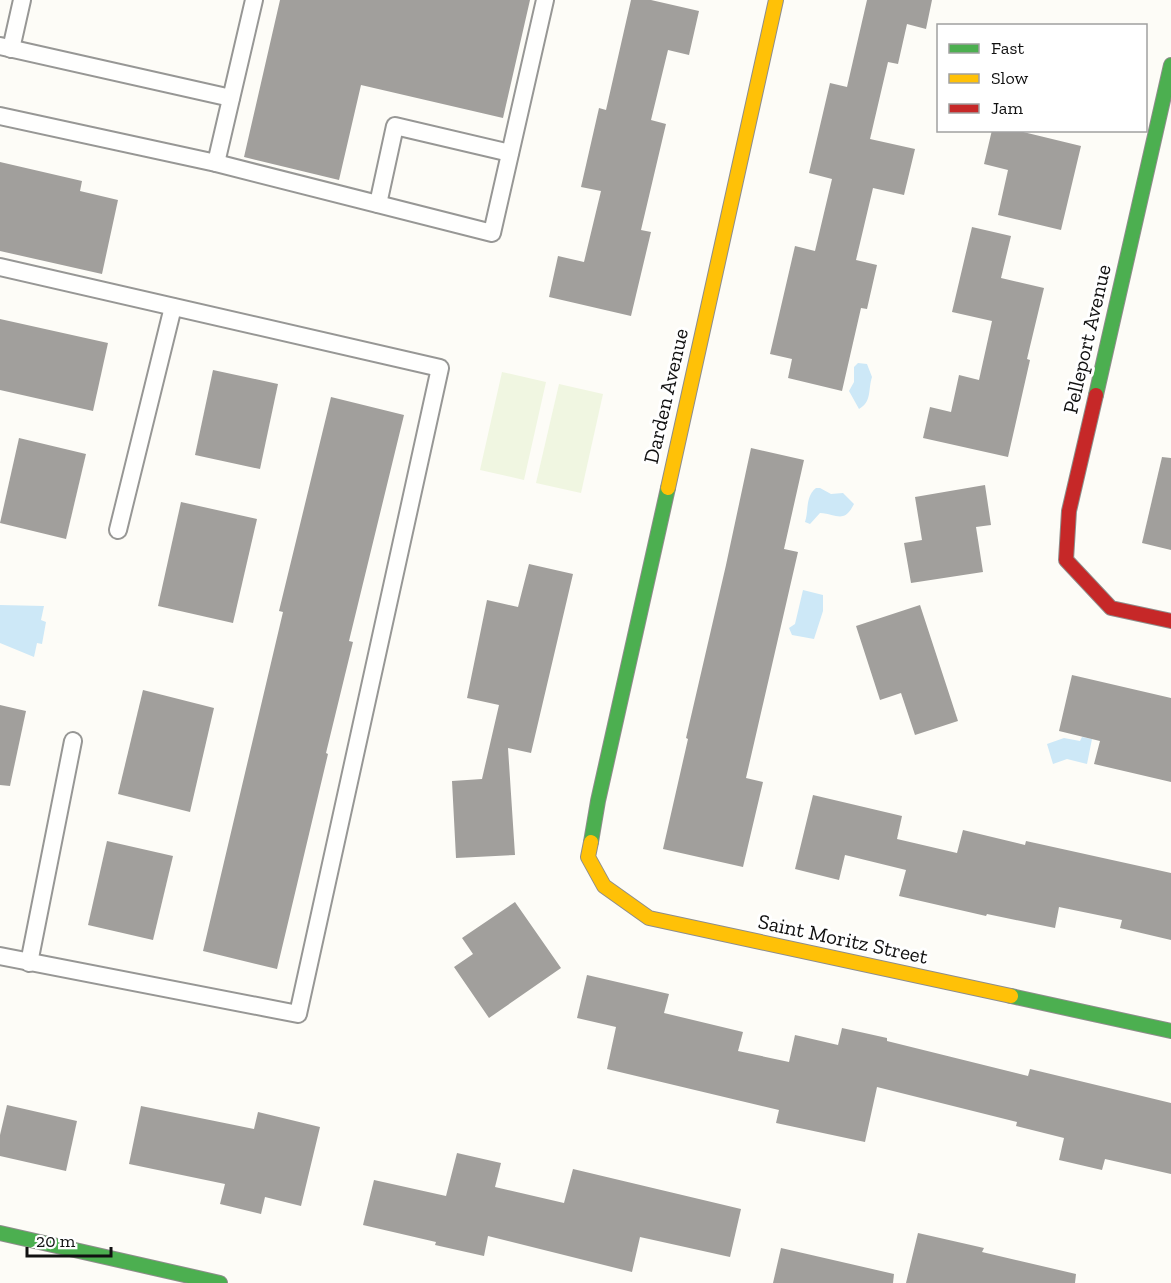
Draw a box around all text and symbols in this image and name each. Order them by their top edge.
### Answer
legend [937,24,1147,132]
text: Fast [991,37,1024,59]
text: Slow [991,67,1028,89]
text: Jam [991,97,1023,119]
street label: Pelleport Avenue [1057,262,1116,416]
street label: Darden Avenue [638,326,693,466]
street label: Saint Moritz Street [756,908,930,969]
scale bar [27,1220,111,1258]
text: 20 m [36,1230,76,1252]

